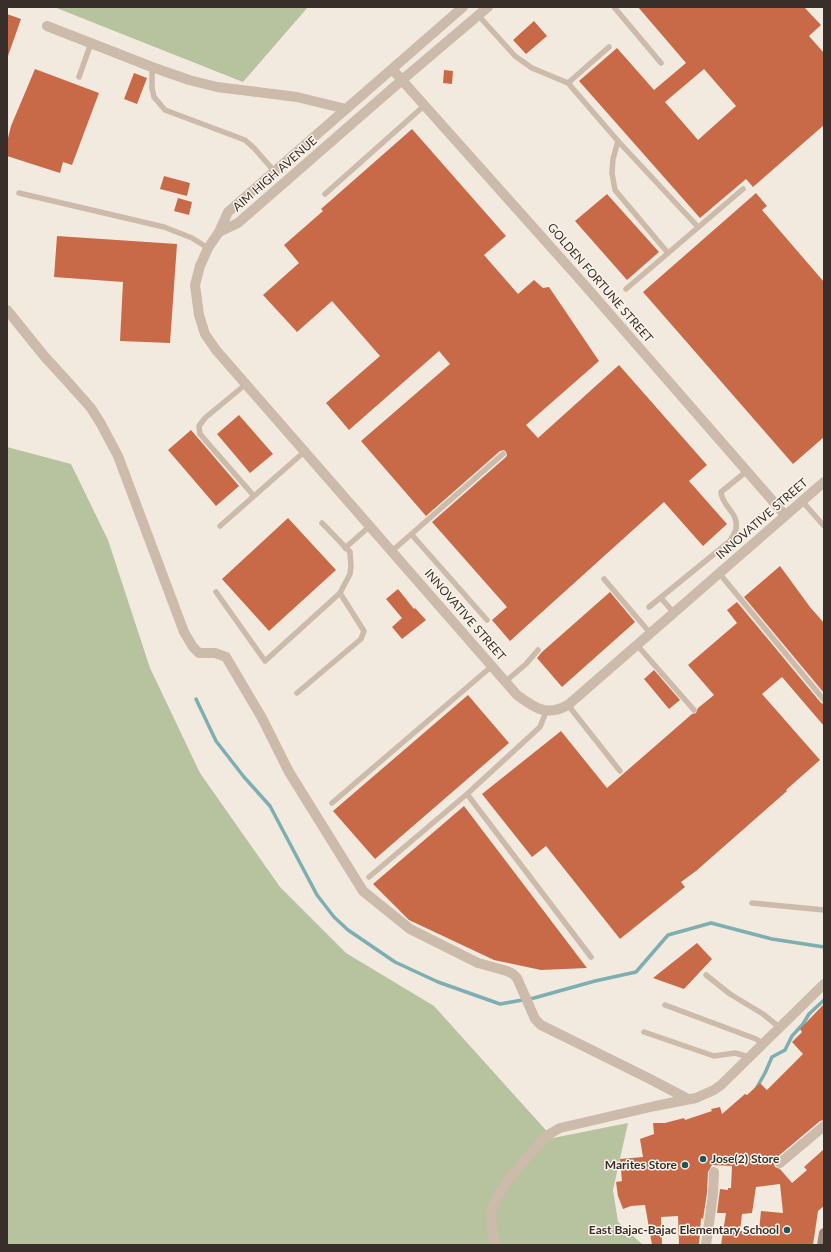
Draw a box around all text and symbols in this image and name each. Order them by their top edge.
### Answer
street label: AIM HIGH AVENUE [230,134,320,214]
street label: GOLDEN FORTUNE STREET [544,220,656,346]
street label: INNOVATIVE STREET [713,475,811,563]
street label: INNOVATIVE STREET [421,566,509,664]
place label: Jose(2) Store [711,1152,779,1166]
marker: Jose(2) Store [698,1154,708,1164]
place label: Marites Store [605,1158,677,1172]
marker: Marites Store [680,1160,690,1170]
place label: East Bajac-Bajac Elementary School [589,1223,779,1237]
marker: East Bajac-Bajac Elementary School [782,1225,792,1235]

